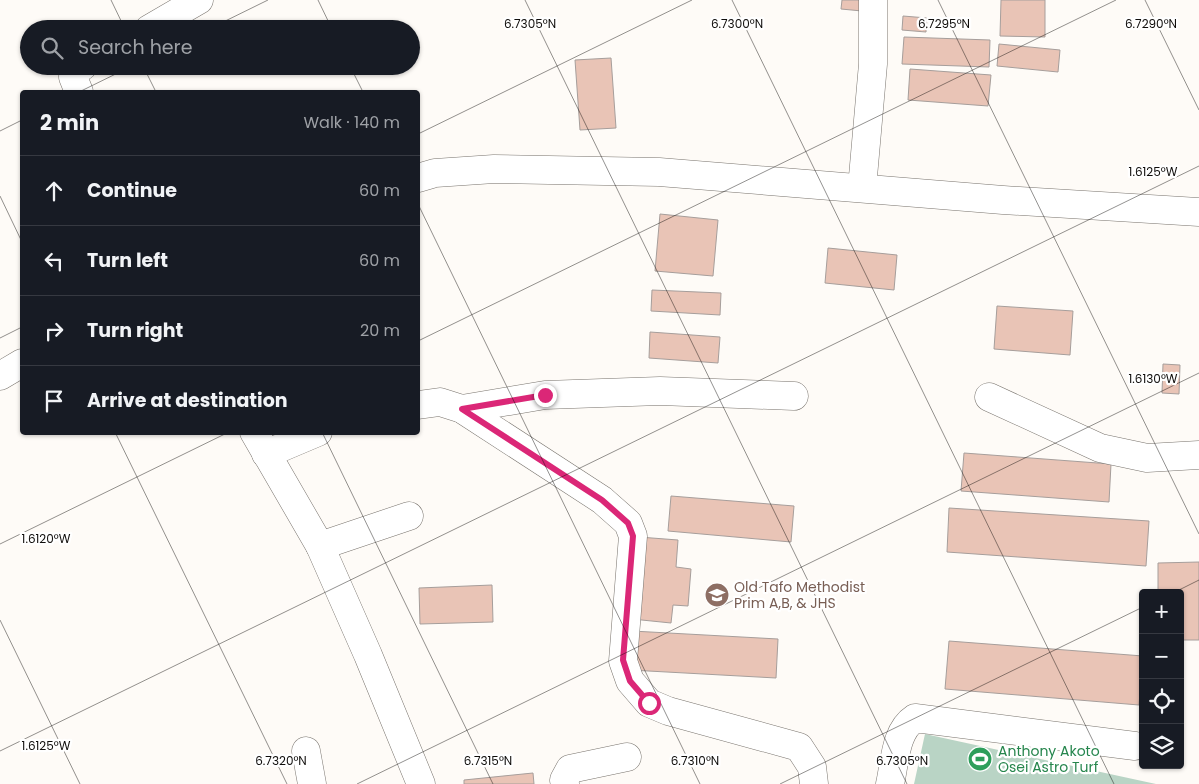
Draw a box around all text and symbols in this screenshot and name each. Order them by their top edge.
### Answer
text: 6.7305°N [504,15,556,32]
text: 6.7300°N [711,15,763,32]
text: 6.7295°N [918,15,970,32]
text: 6.7290°N [1125,15,1177,32]
search box [20,20,420,75]
icon: search [38,34,66,62]
text: Search here [78,34,192,61]
text: 2 min [40,108,99,137]
text: Walk · 140 m [303,111,400,134]
text: 1.6125°W [1129,163,1178,180]
icon: ahead [40,177,68,205]
text: Continue [87,177,177,204]
text: 60 m [359,179,400,202]
icon: left [40,247,68,275]
text: Turn left [87,247,168,274]
text: 60 m [359,249,400,272]
icon: right [40,317,68,345]
text: Turn right [87,317,183,344]
text: 20 m [360,319,400,342]
text: 1.6130°W [1128,370,1178,387]
route end [534,384,557,407]
icon: arrive [40,387,68,415]
text: Arrive at destination [87,387,288,414]
text: 1.6120°W [22,530,71,547]
place label: Old Tafo Methodist Prim A,B, & JHS [734,577,865,613]
school or university icon: Old Tafo Methodist Prim A,B, & JHS [704,582,730,608]
map controls [1139,589,1184,769]
button: + [1139,589,1184,634]
button: − [1139,634,1184,679]
button: locate [1139,679,1184,724]
route start [638,692,661,715]
button: layers [1139,724,1184,769]
text: 1.6125°W [22,737,71,754]
place label: Anthony Akoto Osei Astro Turf [998,741,1100,777]
sports icon: Anthony Akoto Osei Astro Turf [967,746,993,772]
text: 6.7320°N [255,752,307,769]
text: 6.7315°N [464,752,512,769]
text: 6.7310°N [671,752,719,769]
text: 6.7305°N [876,752,928,769]

